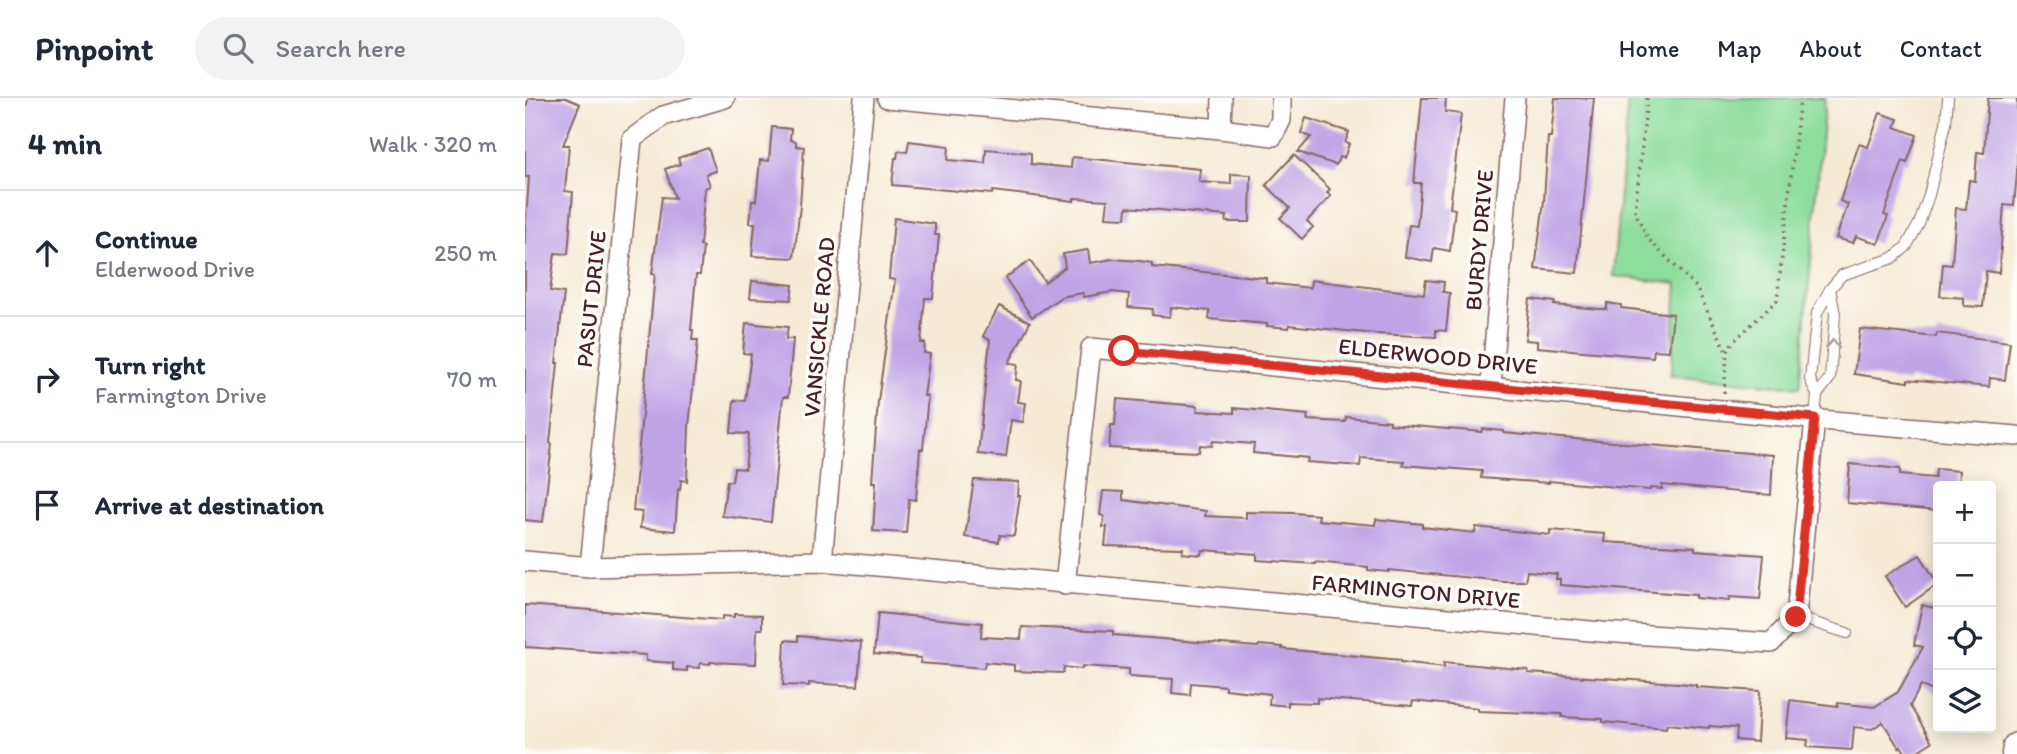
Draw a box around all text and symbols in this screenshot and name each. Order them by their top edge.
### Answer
search box [195,17,685,80]
text: Pinpoint [35,29,153,68]
icon: search [219,29,257,67]
text: Search here [275,32,406,64]
text: Home [1619,34,1679,63]
text: Map [1717,34,1761,63]
text: About [1799,34,1862,63]
text: Contact [1900,34,1982,63]
text: 4 min [28,125,102,162]
text: Walk · 320 m [369,130,497,158]
street label: BURDY DRIVE [1459,168,1499,312]
text: Continue [95,223,198,255]
street label: PASUT DRIVE [570,229,612,369]
icon: ahead [28,234,66,272]
street label: VANSICKLE ROAD [797,236,841,418]
text: 250 m [434,239,497,267]
text: Elderwood Drive [95,255,255,283]
street label: ELDERWOOD DRIVE [1337,332,1539,380]
route start [1108,335,1139,366]
one-way arrow [1825,338,1840,349]
text: Turn right [95,349,206,381]
icon: right [28,360,66,398]
text: 70 m [447,365,497,393]
text: Farmington Drive [95,381,267,409]
map controls [1933,481,1996,733]
button: + [1933,481,1996,544]
icon: arrive [28,486,66,524]
text: Arrive at destination [95,489,324,521]
button: − [1933,544,1996,607]
street label: FARMINGTON DRIVE [1311,568,1522,614]
route end [1780,601,1811,632]
button: locate [1933,607,1996,670]
button: layers [1933,670,1996,733]

